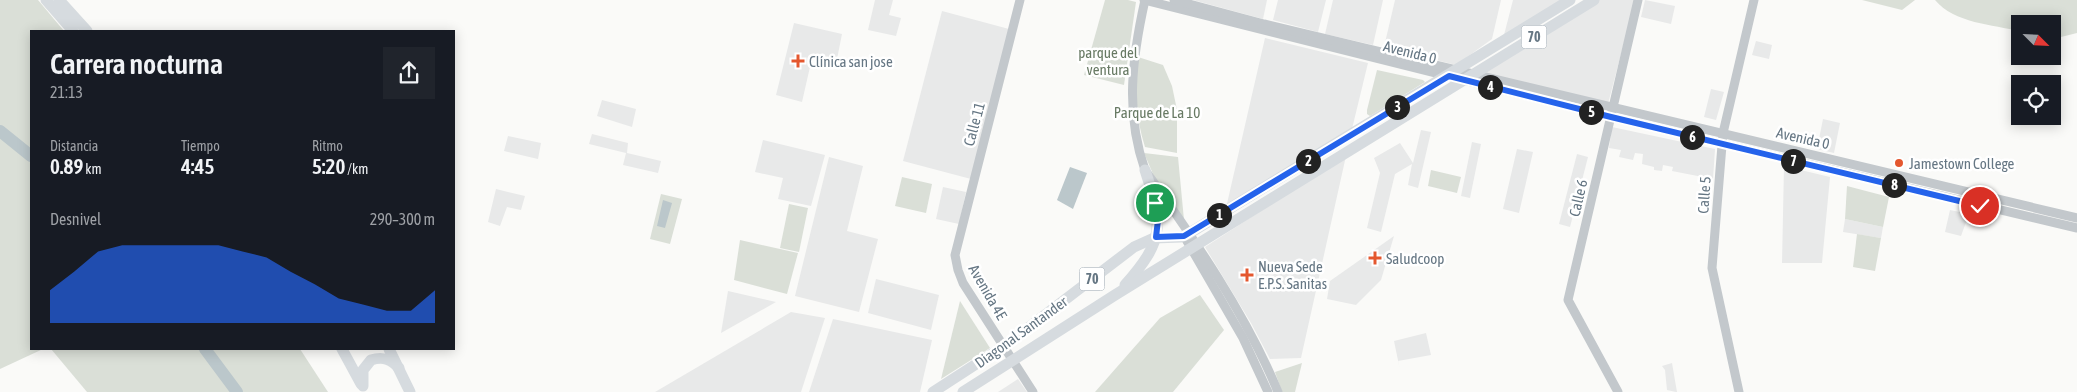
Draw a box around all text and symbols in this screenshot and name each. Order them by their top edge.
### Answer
north arrow [2011,15,2061,65]
map controls [2011,15,2061,125]
road number: 70 [1522,26,1546,48]
street label: Avenida 0 [1382,37,1438,67]
park label: parque del ventura [1078,44,1138,78]
button: share [383,47,435,99]
text: Carrera nocturna [50,48,223,80]
place label: Clínica san jose [809,53,893,70]
marker: Clínica san jose [791,54,805,68]
pin: 4 [1478,74,1502,100]
button: locate [2011,75,2061,125]
text: 4 [1487,79,1494,95]
text: 21:13 [50,83,83,101]
pin: 3 [1384,94,1410,120]
text: 3 [1394,99,1401,115]
street label: Calle 11 [960,100,988,148]
pin: 5 [1578,100,1604,124]
park label: Parque de La 10 [1114,104,1200,121]
text: 5 [1588,104,1595,120]
pin: 6 [1680,124,1704,150]
street label: Avenida 0 [1775,124,1831,152]
text: 6 [1689,129,1696,145]
text: Distancia [50,138,98,154]
text: Tiempo [181,138,220,154]
text: Ritmo [312,138,343,154]
pin: 2 [1296,148,1320,174]
pin: 7 [1780,148,1806,174]
text: 2 [1305,153,1312,169]
text: 7 [1790,153,1797,169]
text: 0.89 [50,154,83,178]
text: 4:45 [181,154,214,178]
text: 5:20 [312,154,345,178]
place label: Jamestown College [1909,155,2015,172]
marker: Jamestown College [1893,157,1905,169]
text: km [83,161,102,177]
text: /km [345,161,368,177]
pin: 8 [1882,172,1906,198]
street label: Calle 5 [1694,176,1714,214]
text: 8 [1891,177,1898,193]
street label: Calle 6 [1566,178,1590,218]
pin [1134,182,1176,224]
pin [1959,185,2001,227]
icon: arrive [1141,189,1169,217]
icon: check [1966,192,1994,220]
pin: 1 [1206,202,1232,228]
text: 1 [1216,207,1223,223]
text: Desnivel [50,210,101,228]
text: 290–300 m [370,210,435,228]
place label: Saludcoop [1386,250,1444,267]
marker: Saludcoop [1368,251,1382,265]
place label: Nueva Sede E.P.S. Sanitas [1258,258,1327,292]
street label: Avenida 4E [966,262,1011,323]
road number: 70 [1080,268,1104,290]
marker: Nueva Sede E.P.S. Sanitas [1240,268,1254,282]
street label: Diagonal Santander [972,293,1071,371]

